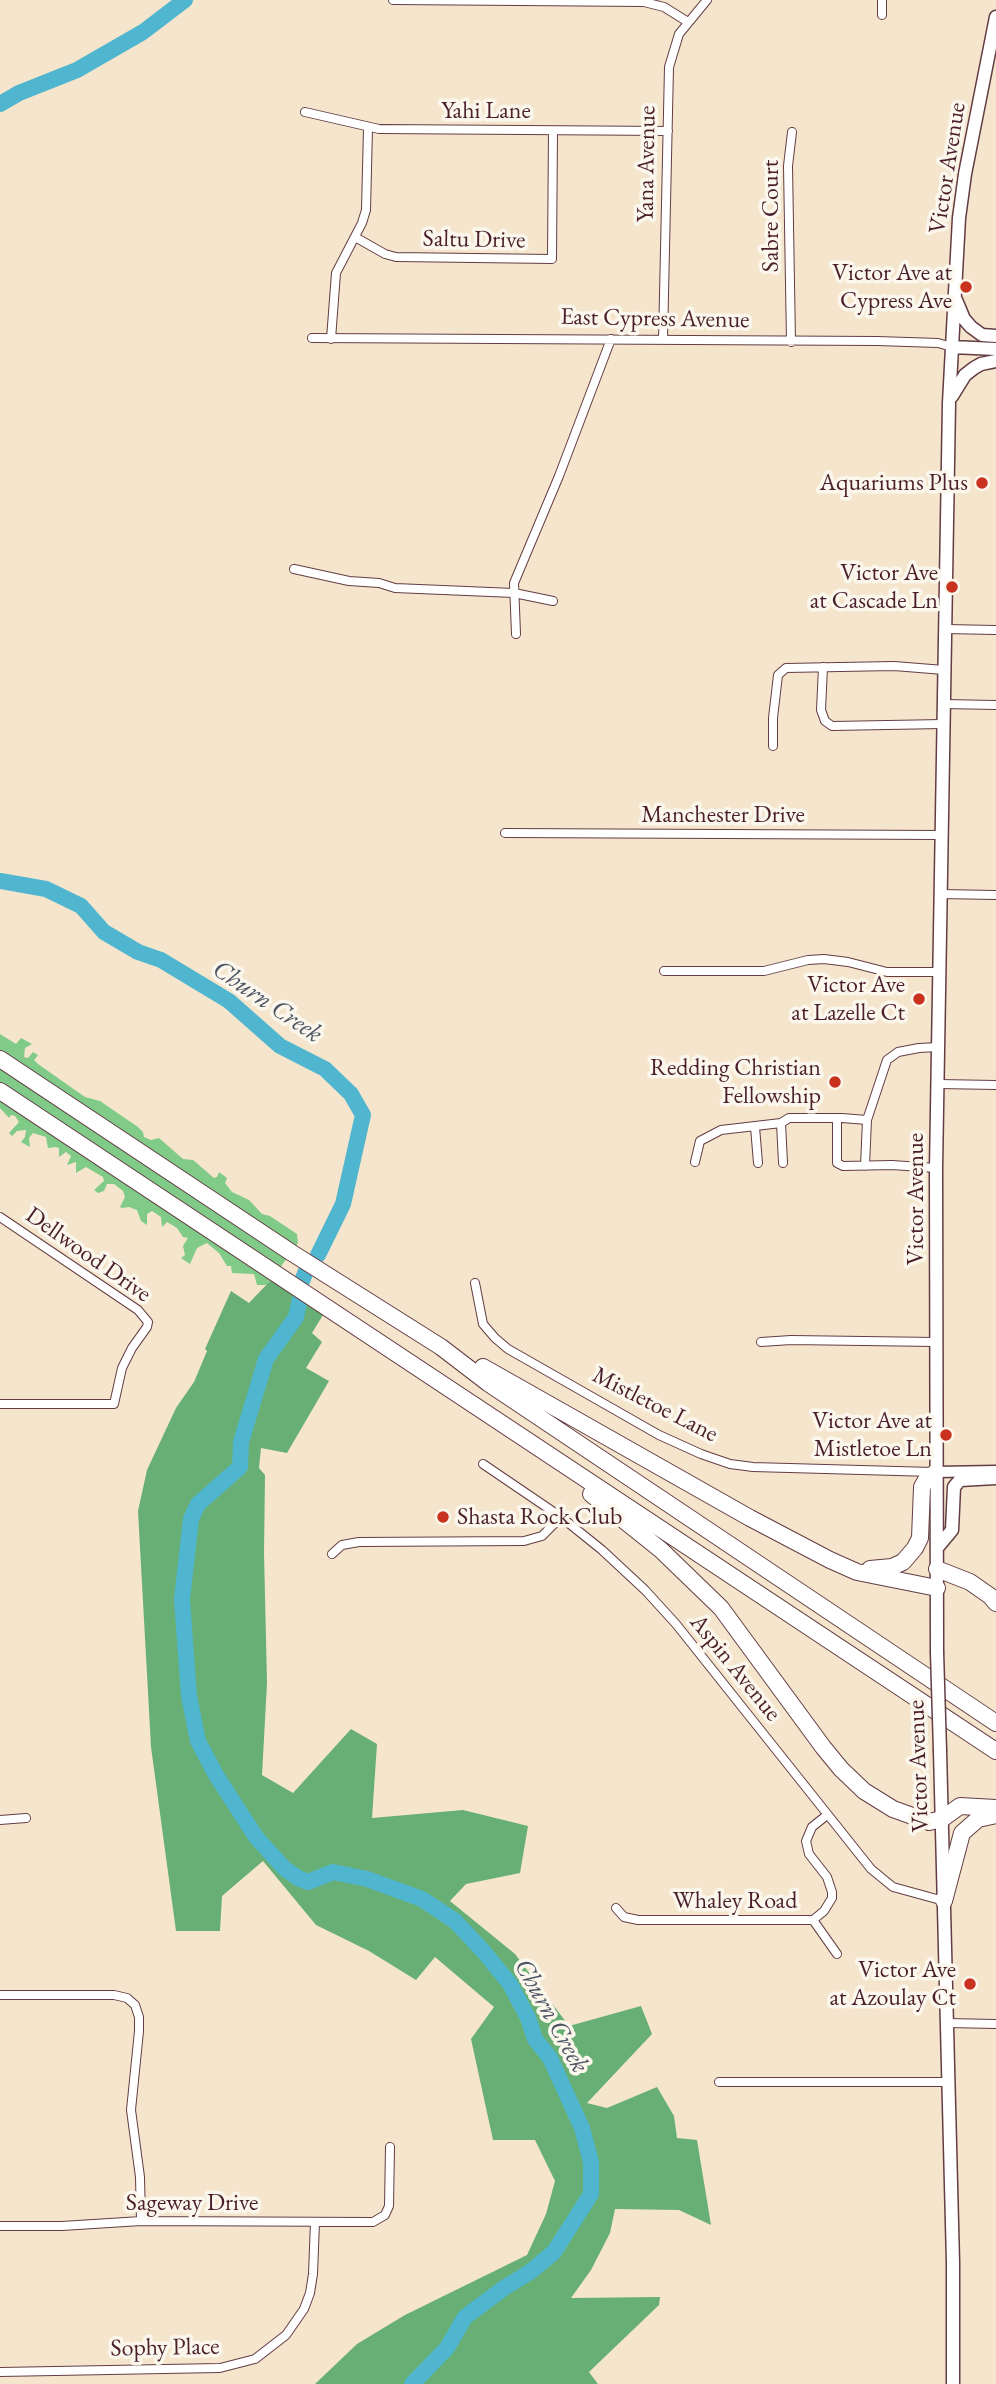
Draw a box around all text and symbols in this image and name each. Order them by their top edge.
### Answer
street label: Yahi Lane [441,97,531,125]
street label: Victor Avenue [923,100,973,236]
street label: Yana Avenue [632,105,662,223]
street label: Sabre Court [757,160,785,272]
street label: Saltu Drive [422,225,526,255]
place label: Victor Ave at Cypress Ave [832,259,952,315]
marker: Victor Ave at Cypress Ave [958,279,974,295]
street label: East Cypress Avenue [560,303,750,335]
place label: Aquariums Plus [819,469,968,497]
marker: Aquariums Plus [974,475,990,491]
place label: Victor Ave at Cascade Ln [810,559,938,615]
marker: Victor Ave at Cascade Ln [944,579,960,595]
street label: Manchester Drive [641,801,805,829]
water label: Churn Creek [206,954,328,1050]
place label: Victor Ave at Lazelle Ct [791,971,905,1027]
marker: Victor Ave at Lazelle Ct [911,991,927,1007]
place label: Redding Christian Fellowship [650,1054,821,1110]
marker: Redding Christian Fellowship [827,1074,843,1090]
street label: Victor Avenue [902,1133,930,1265]
street label: Dellwood Drive [20,1201,156,1309]
street label: Mistletoe Lane [587,1361,723,1449]
place label: Victor Ave at Mistletoe Ln [812,1407,932,1463]
marker: Victor Ave at Mistletoe Ln [938,1427,954,1443]
place label: Shasta Rock Club [457,1503,622,1531]
marker: Shasta Rock Club [435,1509,451,1525]
street label: Aspin Avenue [683,1609,787,1727]
street label: Victor Avenue [902,1699,936,1833]
street label: Whaley Road [673,1887,797,1915]
water label: Churn Creek [507,1953,595,2079]
place label: Victor Ave at Azoulay Ct [829,1956,956,2012]
marker: Victor Ave at Azoulay Ct [962,1976,978,1992]
street label: Sageway Drive [126,2189,258,2217]
street label: Sophy Place [110,2333,220,2363]

